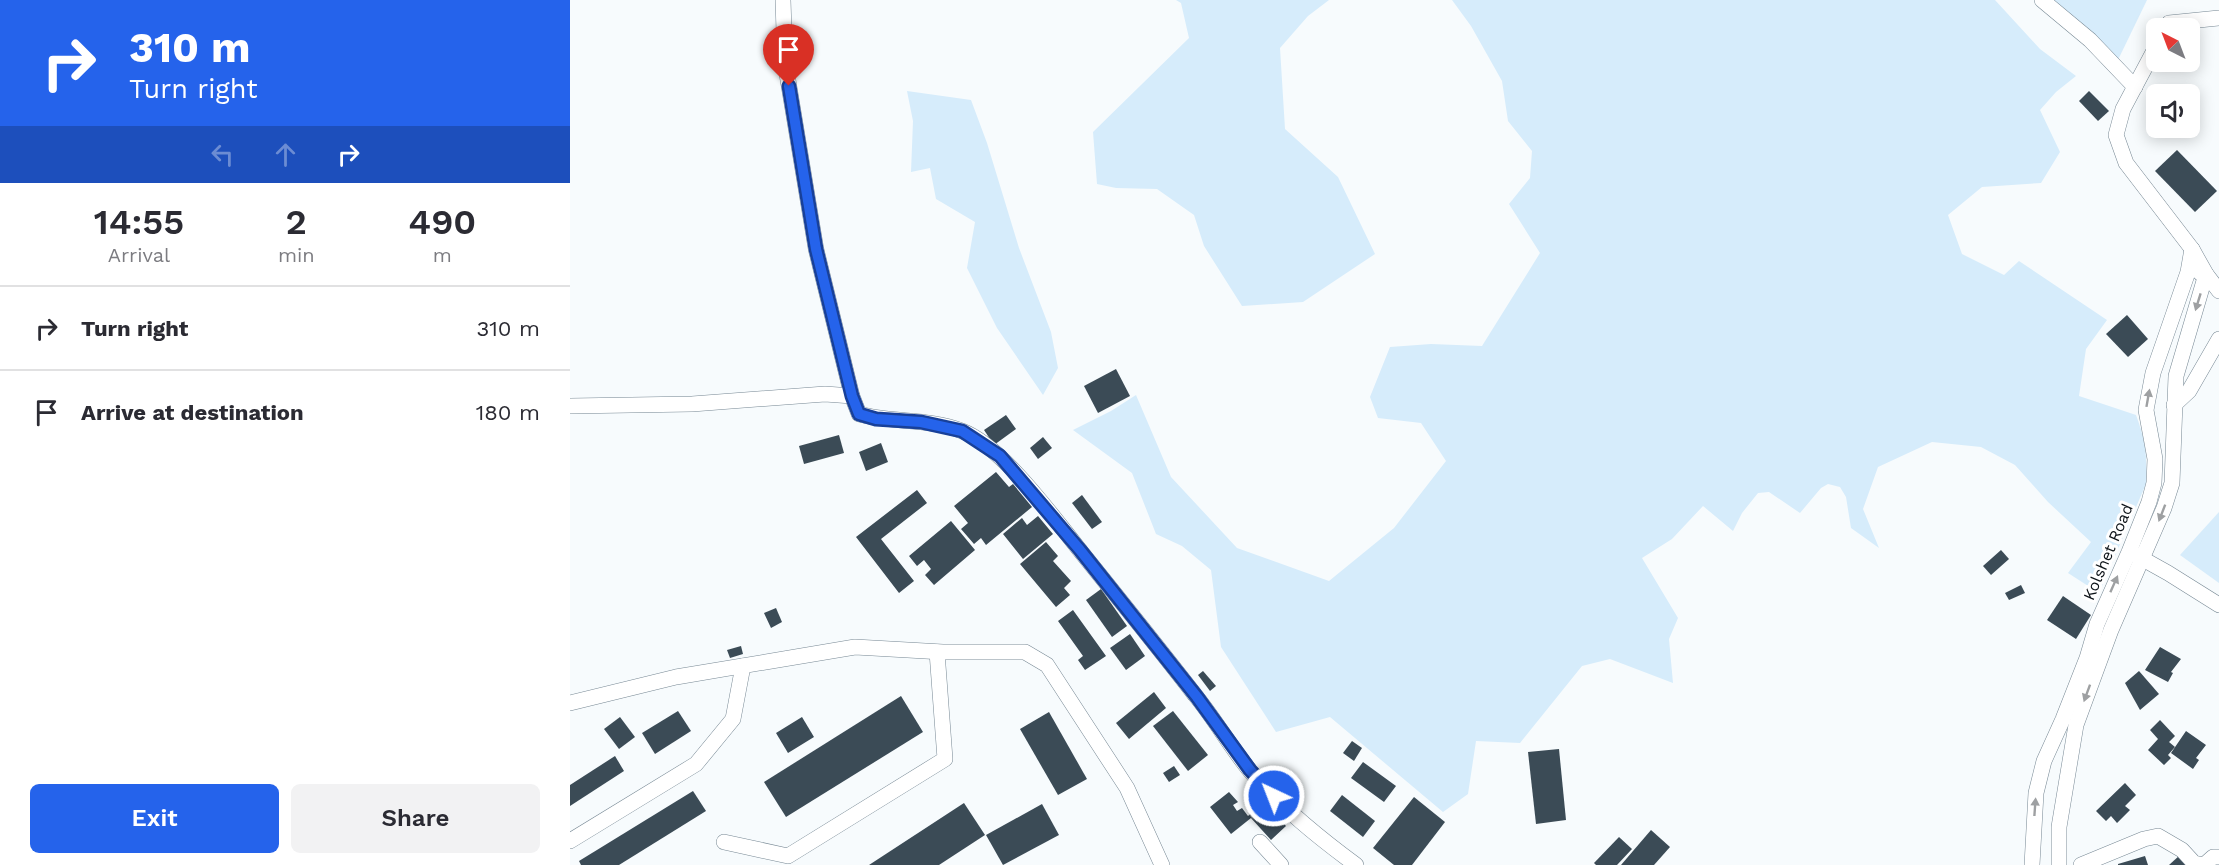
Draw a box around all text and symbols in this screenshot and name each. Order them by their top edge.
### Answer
north arrow [2146,18,2200,72]
map controls [2146,18,2200,138]
text: 310 m [129,23,251,72]
icon: right [30,24,108,102]
pin [763,24,814,86]
icon: arrive [772,33,805,66]
text: Turn right [129,73,258,105]
button: sound [2146,84,2200,138]
icon: left [206,138,239,171]
icon: ahead [269,138,302,171]
icon: right [332,138,365,171]
text: 14:55 [94,201,184,243]
text: 2 [286,201,307,243]
text: 490 [408,201,476,243]
text: Arrival [108,243,170,267]
text: min [278,243,315,267]
text: m [433,243,452,267]
one-way arrow [2193,293,2202,311]
icon: right [30,312,63,345]
text: Turn right [81,316,188,341]
text: 310 m [476,316,540,341]
one-way arrow [2144,388,2153,407]
icon: arrive [30,396,63,429]
text: Arrive at destination [81,400,304,425]
text: 180 m [476,400,540,425]
street label: Kolshet Road [2079,501,2137,603]
one-way arrow [2156,504,2166,522]
one-way arrow [2110,576,2119,593]
one-way arrow [2082,684,2092,702]
position arrow [1242,764,1306,828]
button: Exit [30,784,279,853]
button: Share [291,784,540,853]
one-way arrow [2031,797,2040,816]

